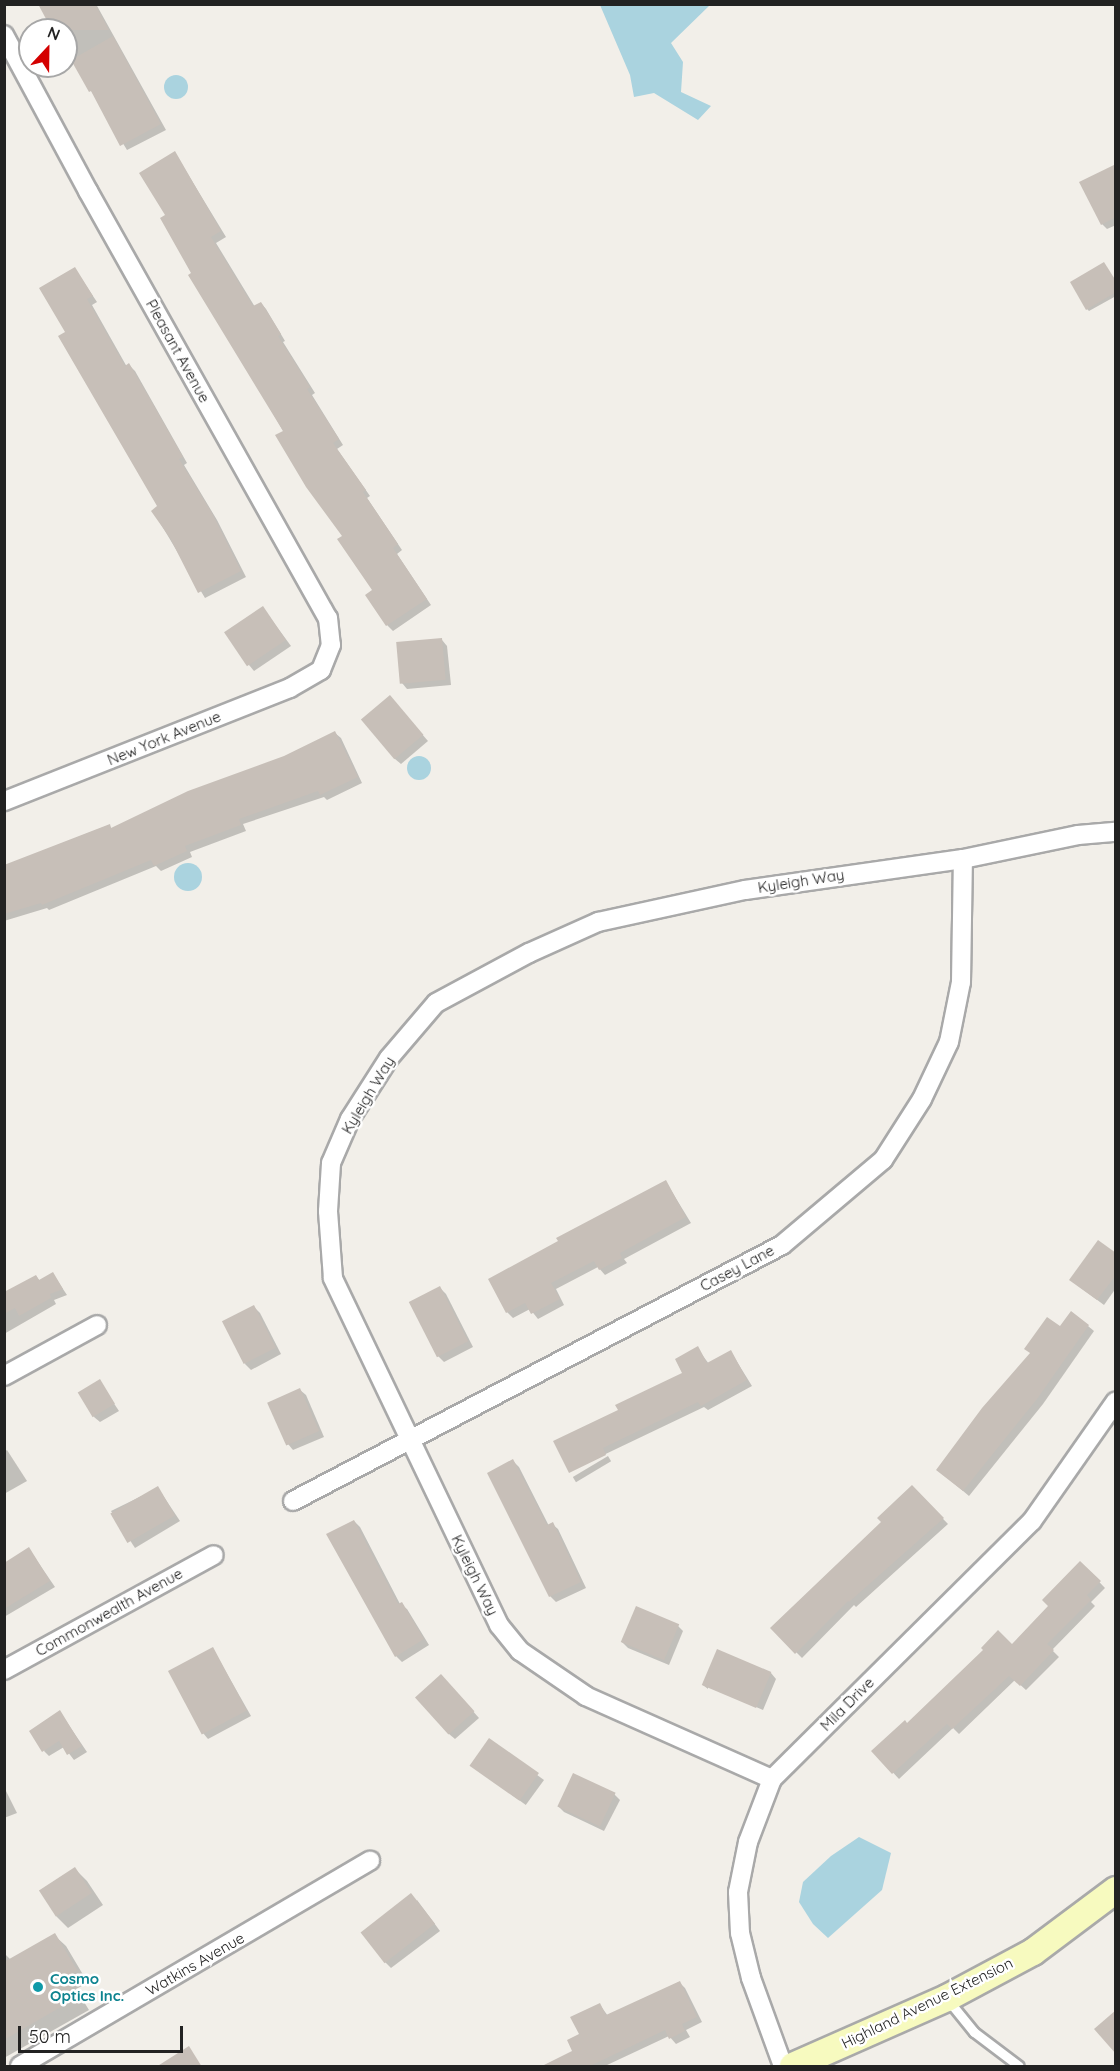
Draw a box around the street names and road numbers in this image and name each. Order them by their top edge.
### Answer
street label: Pleasant Avenue [142,296,214,406]
street label: New York Avenue [105,707,223,769]
street label: Kyleigh Way [756,865,846,897]
street label: Kyleigh Way [338,1053,398,1137]
street label: Casey Lane [697,1241,777,1295]
street label: Kyleigh Way [448,1532,502,1618]
street label: Commonwealth Avenue [32,1564,186,1660]
street label: Mila Drive [816,1673,878,1735]
street label: Watkins Avenue [142,1928,248,2000]
street label: Highland Avenue Extension [838,1954,1016,2052]

